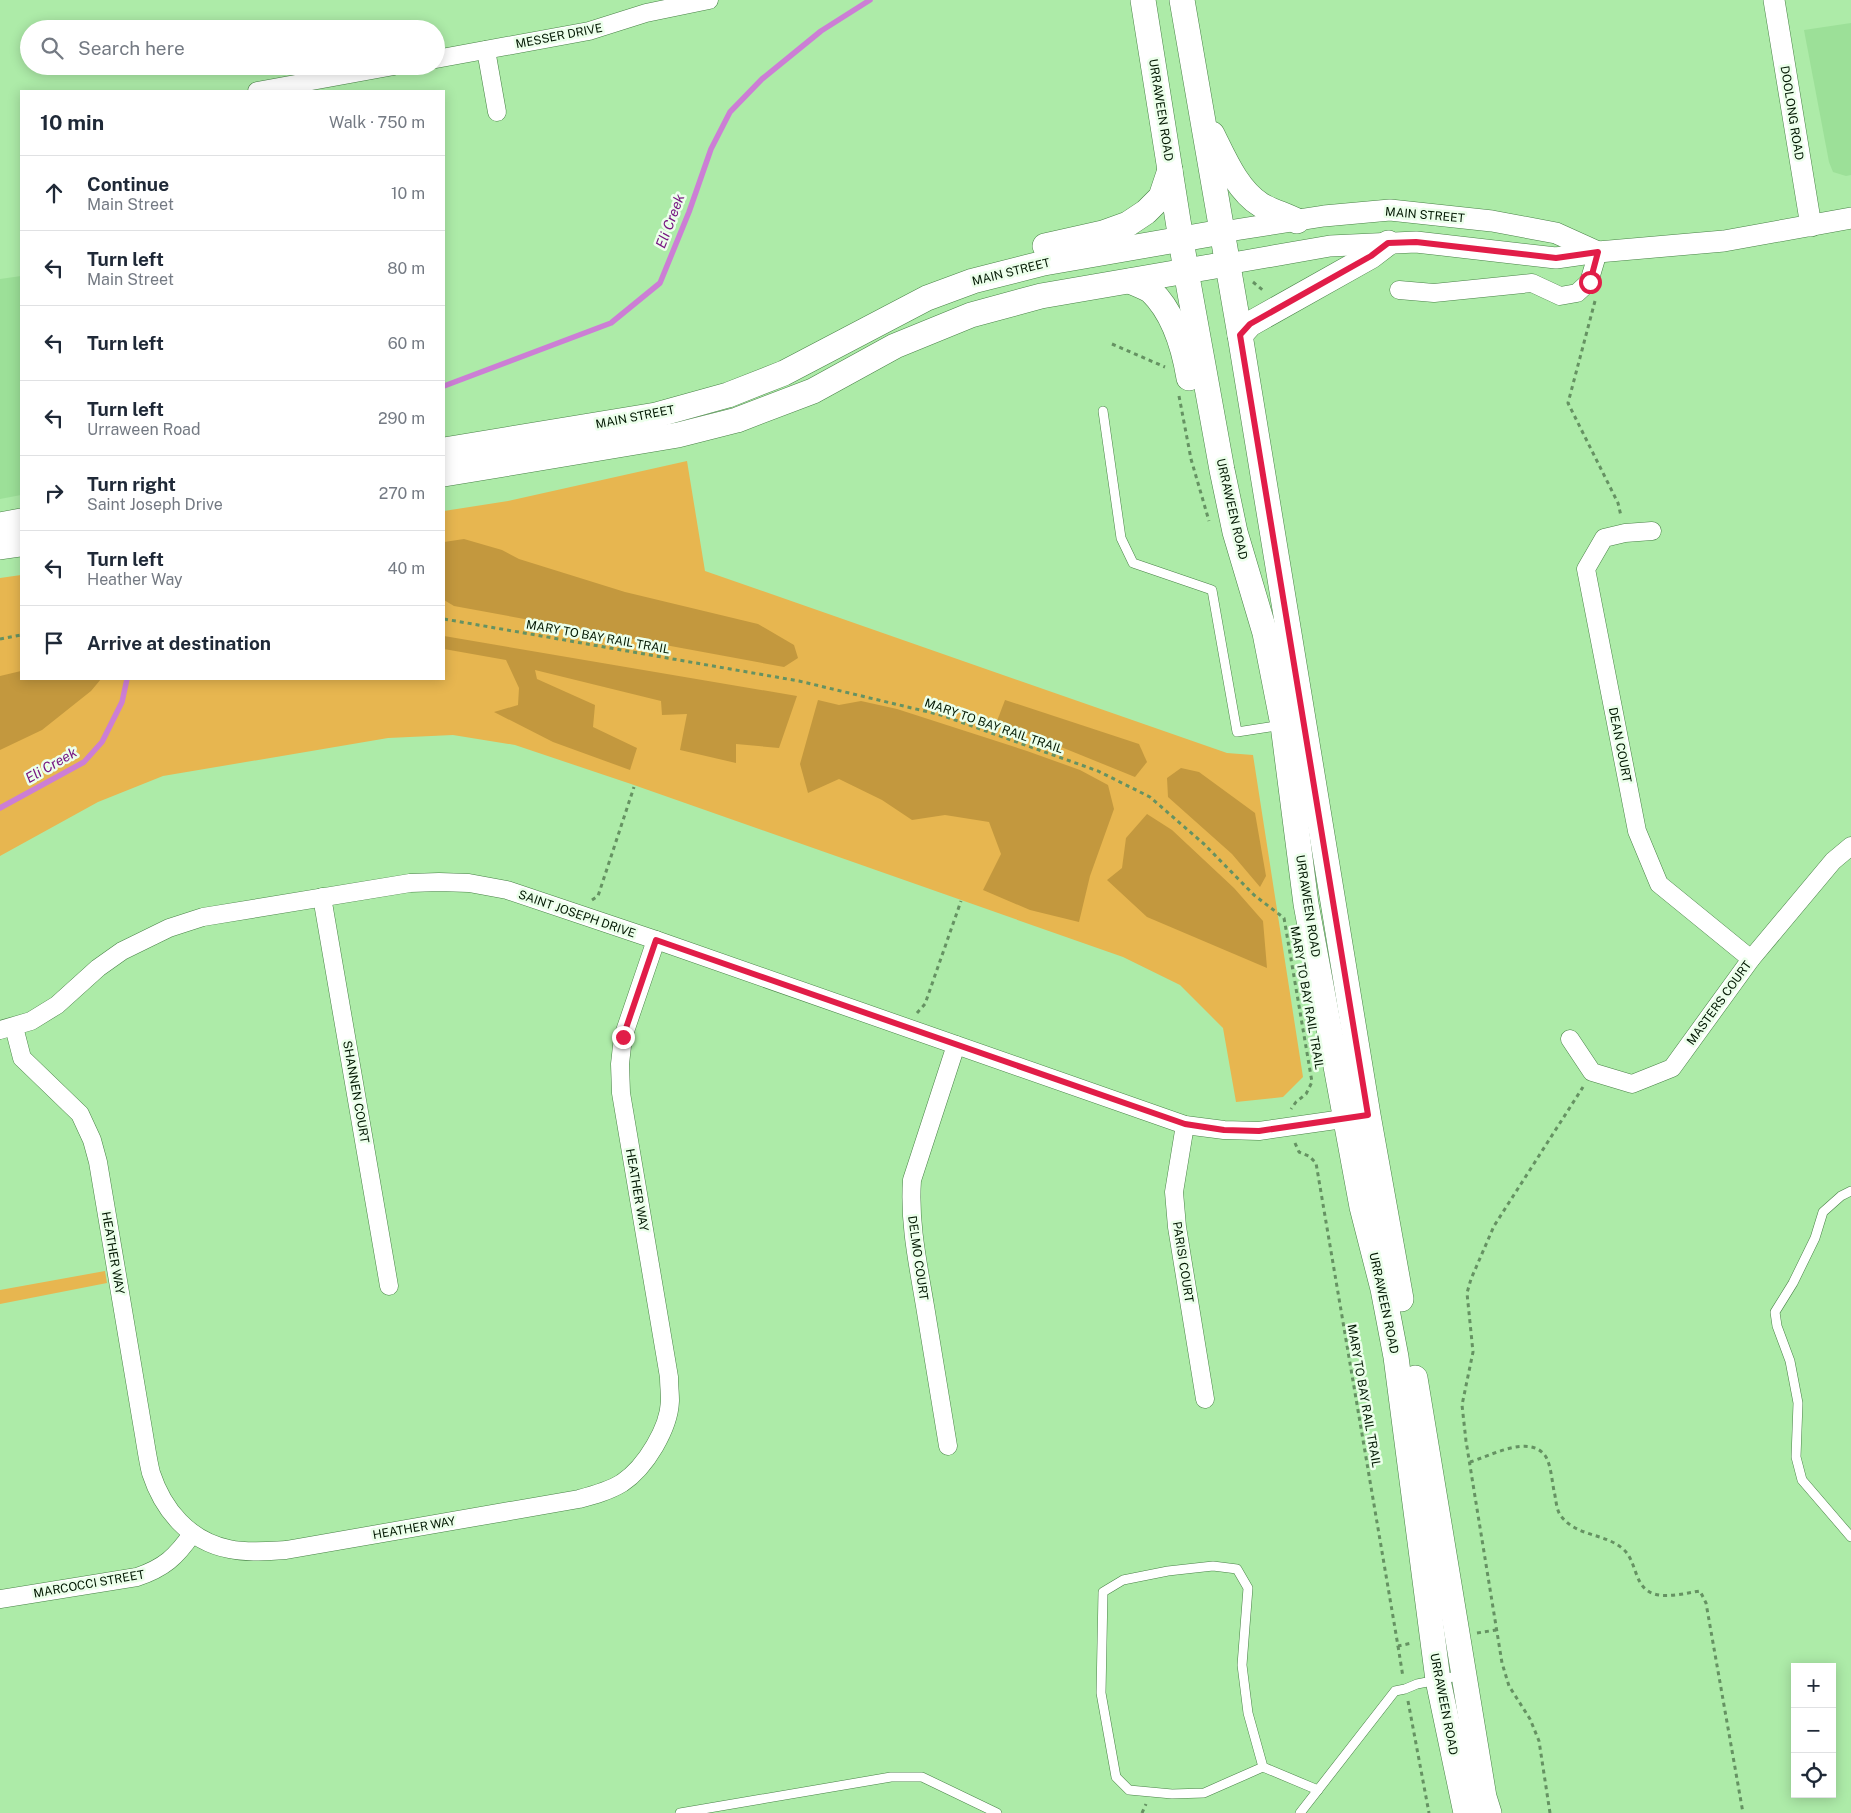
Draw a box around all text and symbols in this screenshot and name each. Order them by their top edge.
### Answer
search box [20,20,445,75]
street label: MESSER DRIVE [514,21,604,51]
icon: search [38,34,66,62]
text: Search here [78,37,185,59]
street label: URRAWEEN ROAD [1146,58,1176,162]
street label: DOOLONG ROAD [1778,65,1806,161]
text: 10 min [40,110,104,135]
text: Walk · 750 m [329,113,425,132]
text: Continue [87,173,169,195]
icon: ahead [40,179,68,207]
text: 10 m [391,184,425,203]
water label: Eli Creek [652,191,688,250]
text: Main Street [87,195,174,214]
street label: MAIN STREET [1385,205,1465,225]
text: Turn left [87,248,164,270]
icon: left [40,254,68,282]
street label: MAIN STREET [971,256,1051,288]
text: 80 m [387,259,425,278]
text: Main Street [87,270,174,289]
route start [1579,271,1602,294]
icon: left [40,329,68,357]
text: Turn left [87,332,164,354]
text: 60 m [388,334,425,353]
text: Turn left [87,398,164,420]
street label: MAIN STREET [594,403,676,431]
icon: left [40,404,68,432]
text: 290 m [378,409,425,428]
text: Urraween Road [87,420,200,439]
street label: URRAWEEN ROAD [1214,457,1250,561]
text: Turn right [87,473,176,495]
icon: right [40,479,68,507]
text: 270 m [379,484,425,503]
text: Saint Joseph Drive [87,495,223,514]
text: Turn left [87,548,164,570]
icon: left [40,554,68,582]
text: 40 m [387,559,425,578]
text: Heather Way [87,570,183,589]
street label: MARY TO BAY RAIL TRAIL [525,617,671,657]
icon: arrive [40,629,68,657]
text: Arrive at destination [87,632,271,654]
street label: MARY TO BAY RAIL TRAIL [923,696,1065,756]
street label: DEAN COURT [1606,706,1634,784]
water label: Eli Creek [23,744,80,786]
street label: URRAWEEN ROAD [1293,854,1323,958]
street label: SAINT JOSEPH DRIVE [517,887,637,941]
street label: MARY TO BAY RAIL TRAIL [1287,925,1327,1071]
street label: MASTERS COURT [1684,958,1754,1048]
route end [612,1026,635,1049]
street label: SHANNEN COURT [340,1040,372,1144]
street label: HEATHER WAY [623,1148,651,1233]
street label: HEATHER WAY [99,1211,127,1296]
street label: DELMO COURT [905,1215,931,1301]
street label: PARISI COURT [1170,1221,1196,1303]
street label: URRAWEEN ROAD [1366,1251,1402,1355]
street label: MARY TO BAY RAIL TRAIL [1344,1323,1384,1469]
street label: HEATHER WAY [372,1514,457,1542]
street label: MARCOCCI STREET [32,1567,146,1601]
street label: URRAWEEN ROAD [1427,1652,1461,1756]
map controls [1791,1663,1836,1798]
button: + [1791,1663,1836,1708]
button: − [1791,1708,1836,1753]
button: locate [1791,1753,1836,1798]

